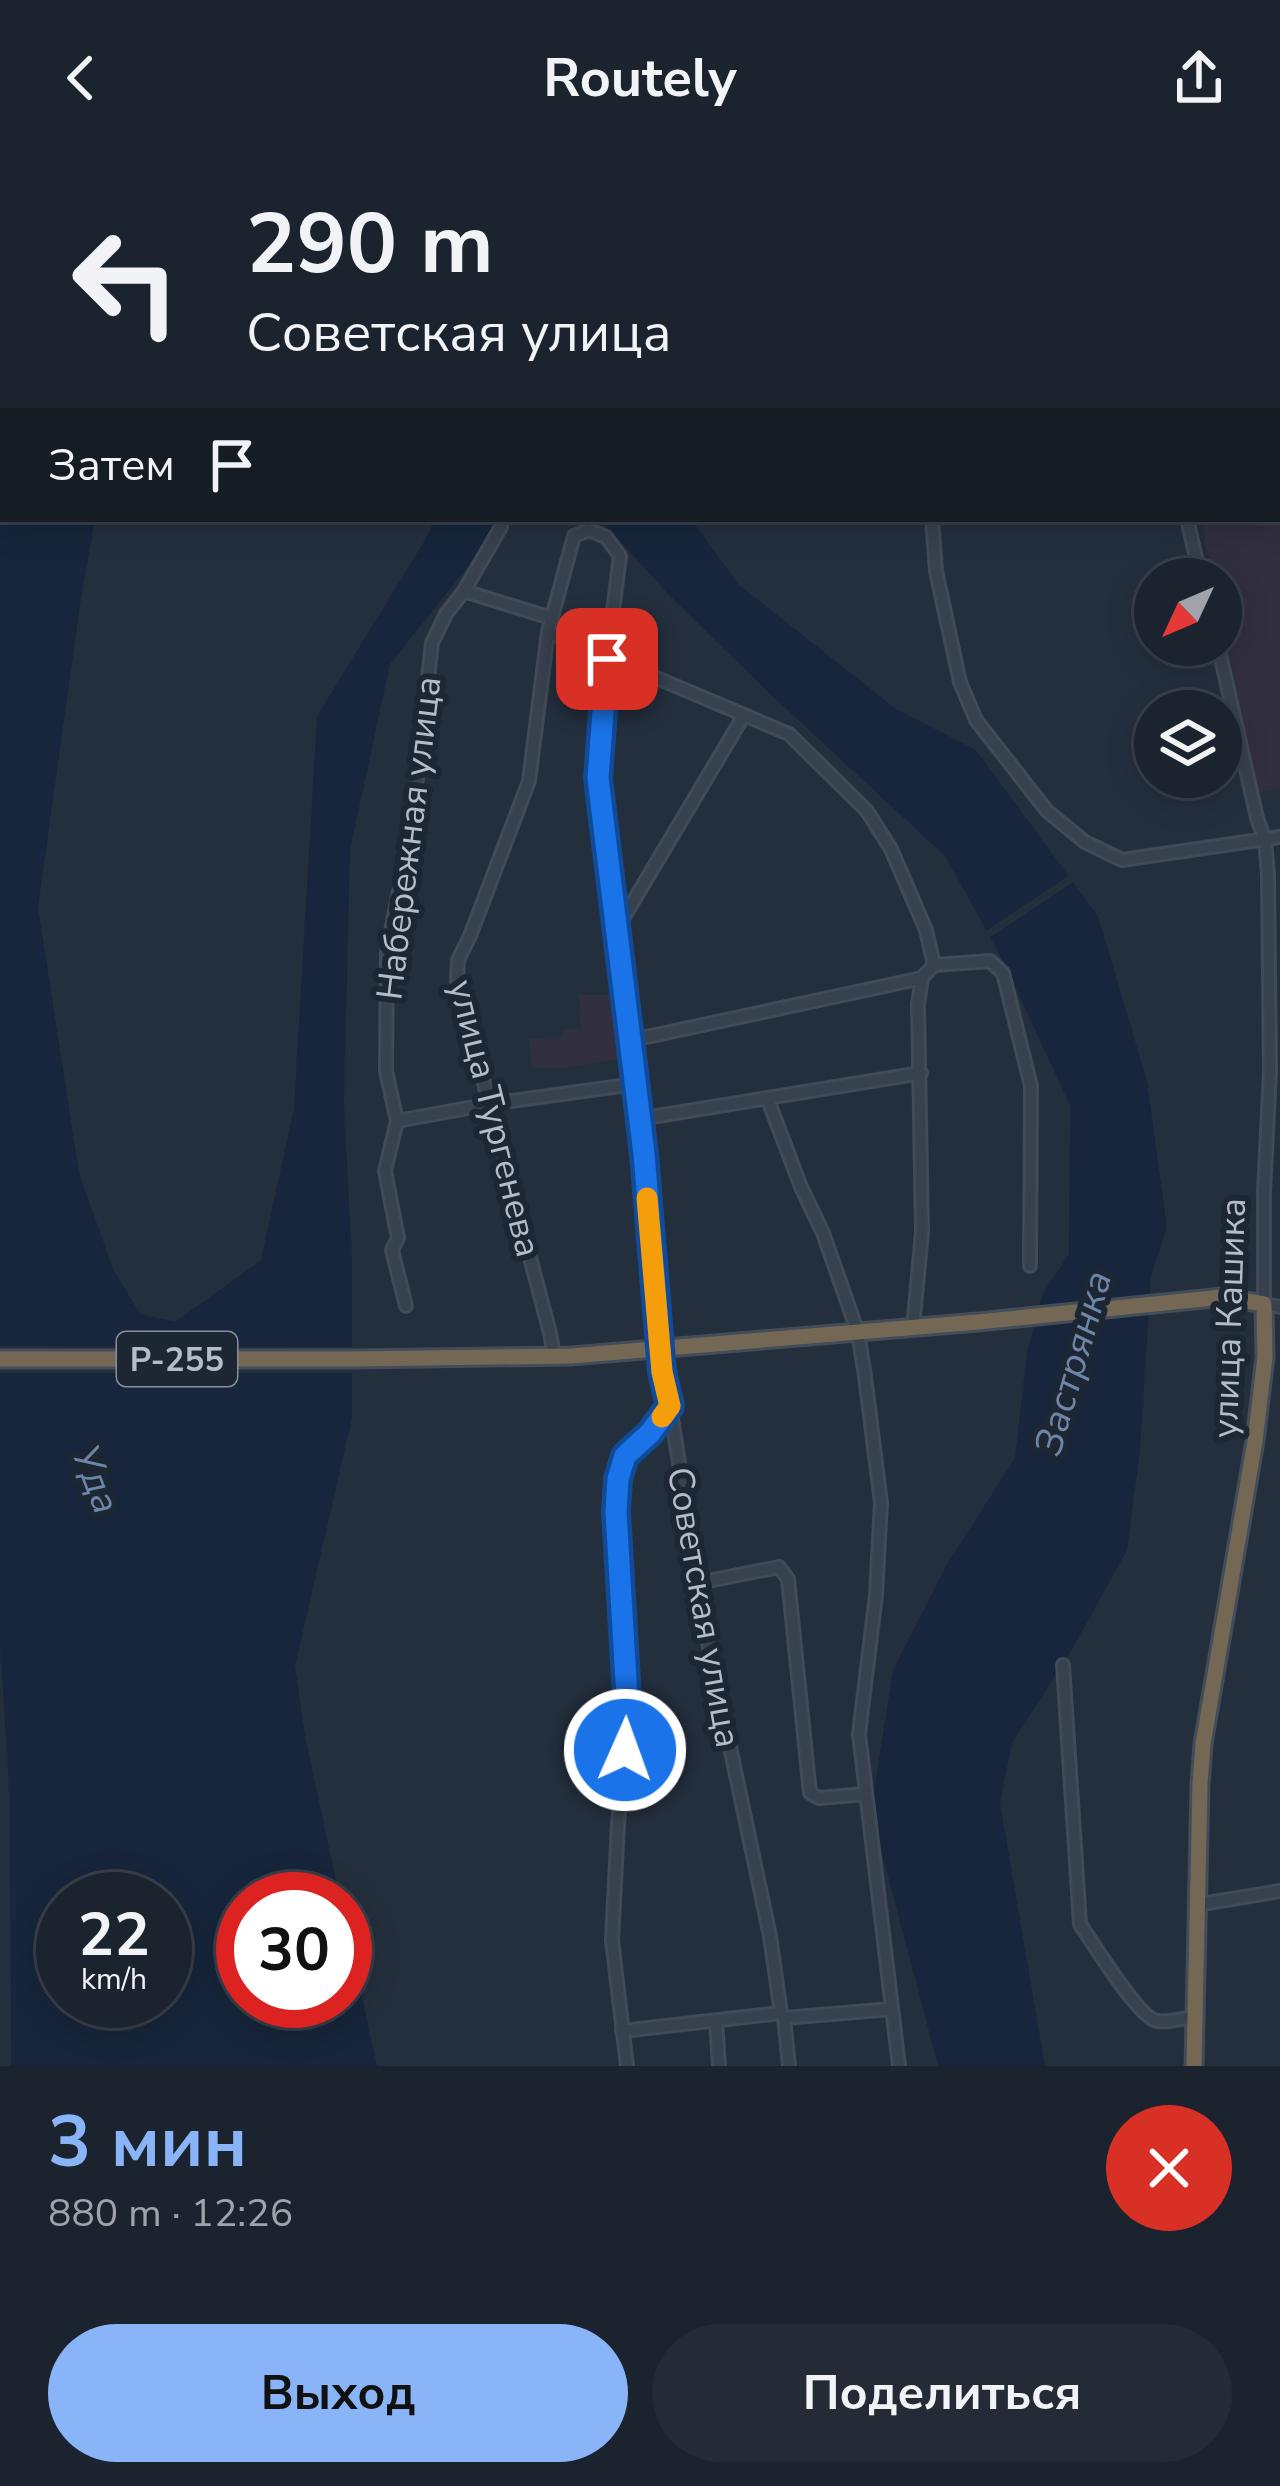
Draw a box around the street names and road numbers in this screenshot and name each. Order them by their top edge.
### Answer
street label: Набережная улица [365,674,454,1003]
street label: улица Тургенева [436,975,553,1262]
street label: улица Кашика [1201,1197,1258,1439]
road number: Р-255 [117,1332,237,1386]
street label: Советская улица [655,1463,752,1751]

